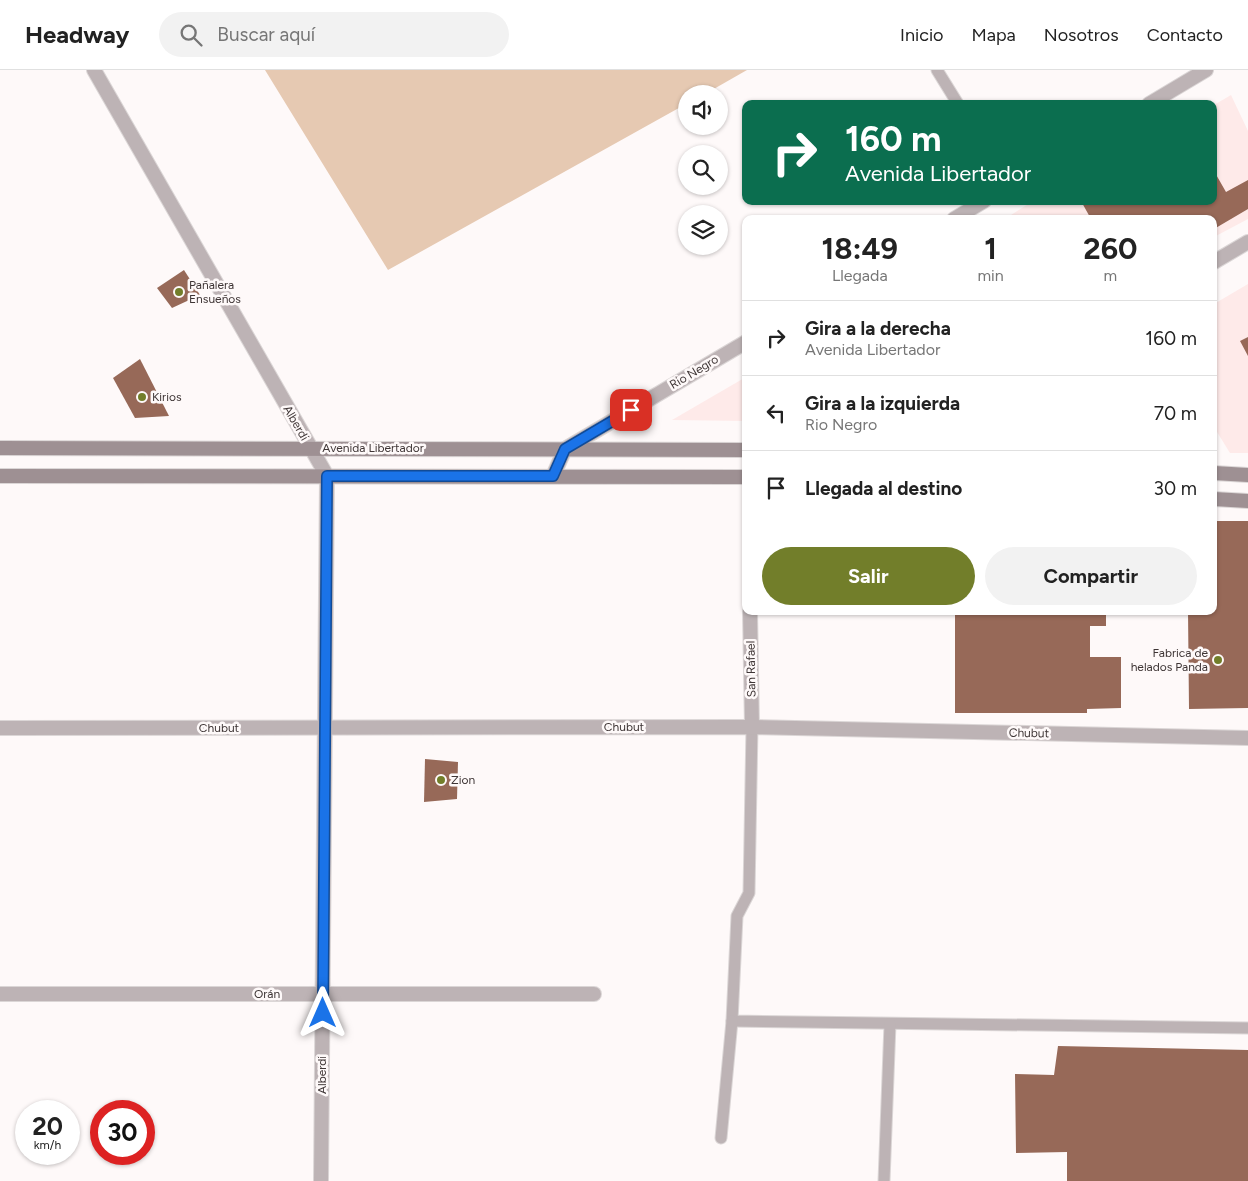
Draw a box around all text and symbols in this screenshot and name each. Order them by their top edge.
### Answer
search box [159,12,509,57]
text: Headway [25,20,129,49]
icon: search [177,21,205,49]
text: Buscar aquí [217,23,315,46]
text: Inicio [900,24,944,46]
text: Mapa [972,24,1016,46]
text: Nosotros [1044,24,1119,46]
text: Contacto [1147,24,1223,46]
map controls [678,85,728,255]
button: sound [678,85,728,135]
text: 160 m [845,118,942,160]
icon: right [762,120,827,185]
button: search [678,145,728,195]
text: Avenida Libertador [845,160,1031,187]
button: layers [678,205,728,255]
text: 18:49 [822,230,898,267]
text: 1 [984,230,997,267]
text: 260 [1083,230,1137,267]
text: Llegada [832,266,888,285]
text: min [977,266,1004,285]
text: m [1104,266,1117,285]
place label: Pañalera Ensueños [189,278,241,306]
marker: Pañalera Ensueños [173,286,185,298]
text: Gira a la derecha [805,317,951,340]
icon: right [762,324,790,352]
text: 160 m [1145,327,1197,350]
text: Avenida Libertador [805,340,940,359]
street label: Rio Negro [667,352,721,392]
pin [610,389,652,431]
place label: Kirios [152,390,182,404]
marker: Kirios [136,391,148,403]
text: Gira a la izquierda [805,392,960,415]
icon: arrive [617,396,645,424]
icon: left [762,399,790,427]
text: 70 m [1154,402,1197,425]
street label: Alberdi [280,403,312,443]
text: Rio Negro [805,415,877,434]
street label: Avenida Libertador [322,441,424,455]
icon: arrive [762,474,790,502]
text: Llegada al destino [805,477,962,500]
text: 30 m [1154,477,1197,500]
button: Salir [762,547,975,605]
button: Compartir [985,547,1197,605]
street label: San Rafael [744,641,758,697]
place label: Fabrica de helados Panda [1131,646,1208,674]
marker: Fabrica de helados Panda [1212,654,1224,666]
street label: Chubut [604,720,645,734]
street label: Chubut [199,721,240,735]
street label: Chubut [1009,726,1050,740]
place label: Zion [451,773,475,787]
marker: Zion [435,774,447,786]
position arrow [296,986,348,1038]
street label: Orán [254,987,280,1001]
street label: Alberdi [315,1056,329,1094]
speed limit sign: 30 [90,1100,155,1165]
text: 20 [32,1111,63,1141]
text: km/h [34,1138,61,1152]

